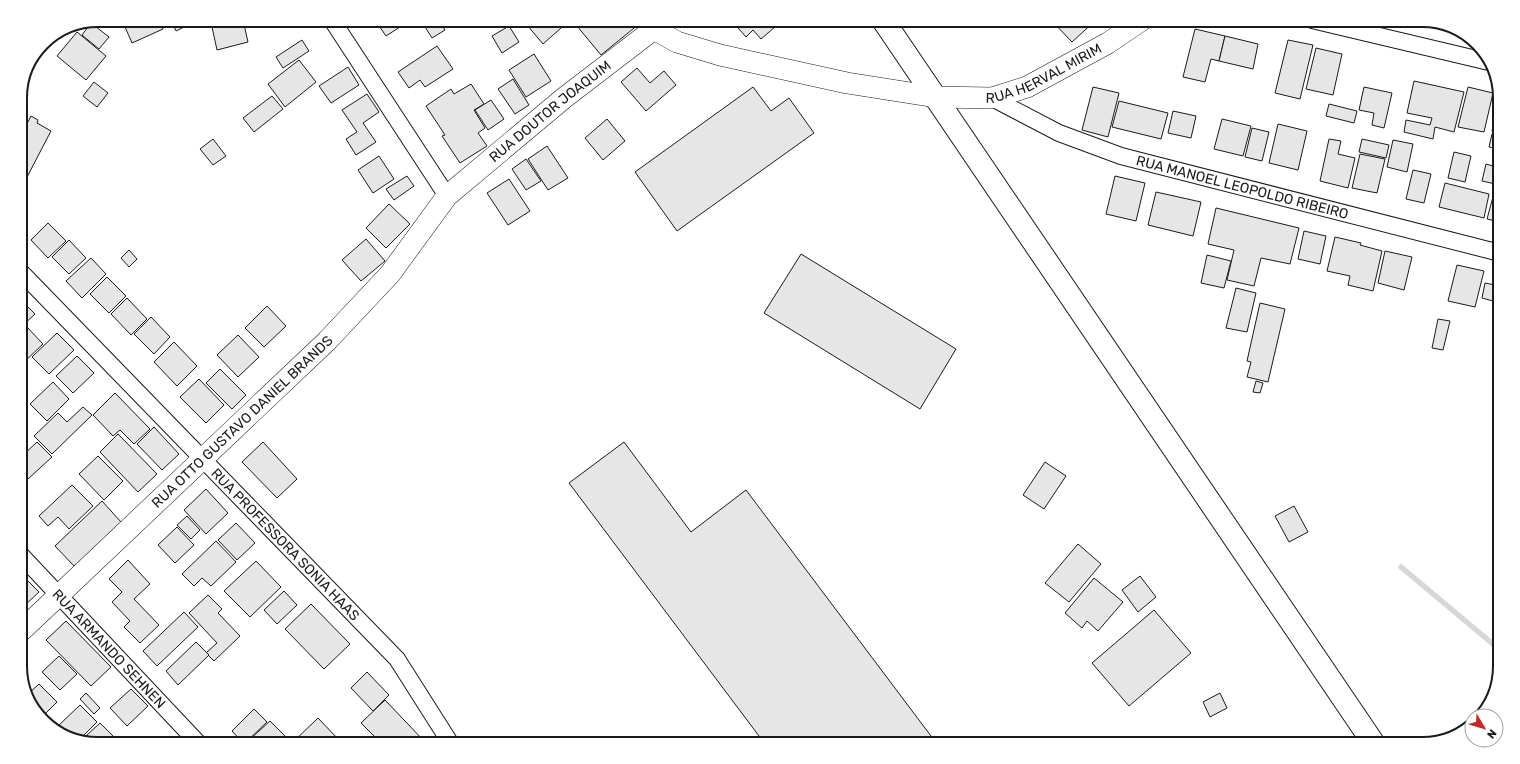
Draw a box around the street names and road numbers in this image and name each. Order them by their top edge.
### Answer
street label: RUA HERVAL MIRIM [985,40,1104,107]
street label: RUA DOUTOR JOAQUIM [486,57,614,166]
street label: RUA MANOEL LEOPOLDO RIBEIRO [1134,152,1350,222]
street label: RUA OTTO GUSTAVO DANIEL BRANDS [148,332,336,511]
street label: RUA PROFESSORA SONIA HAAS [208,465,363,624]
street label: RUA ARMANDO SEHNEN [49,585,169,712]

